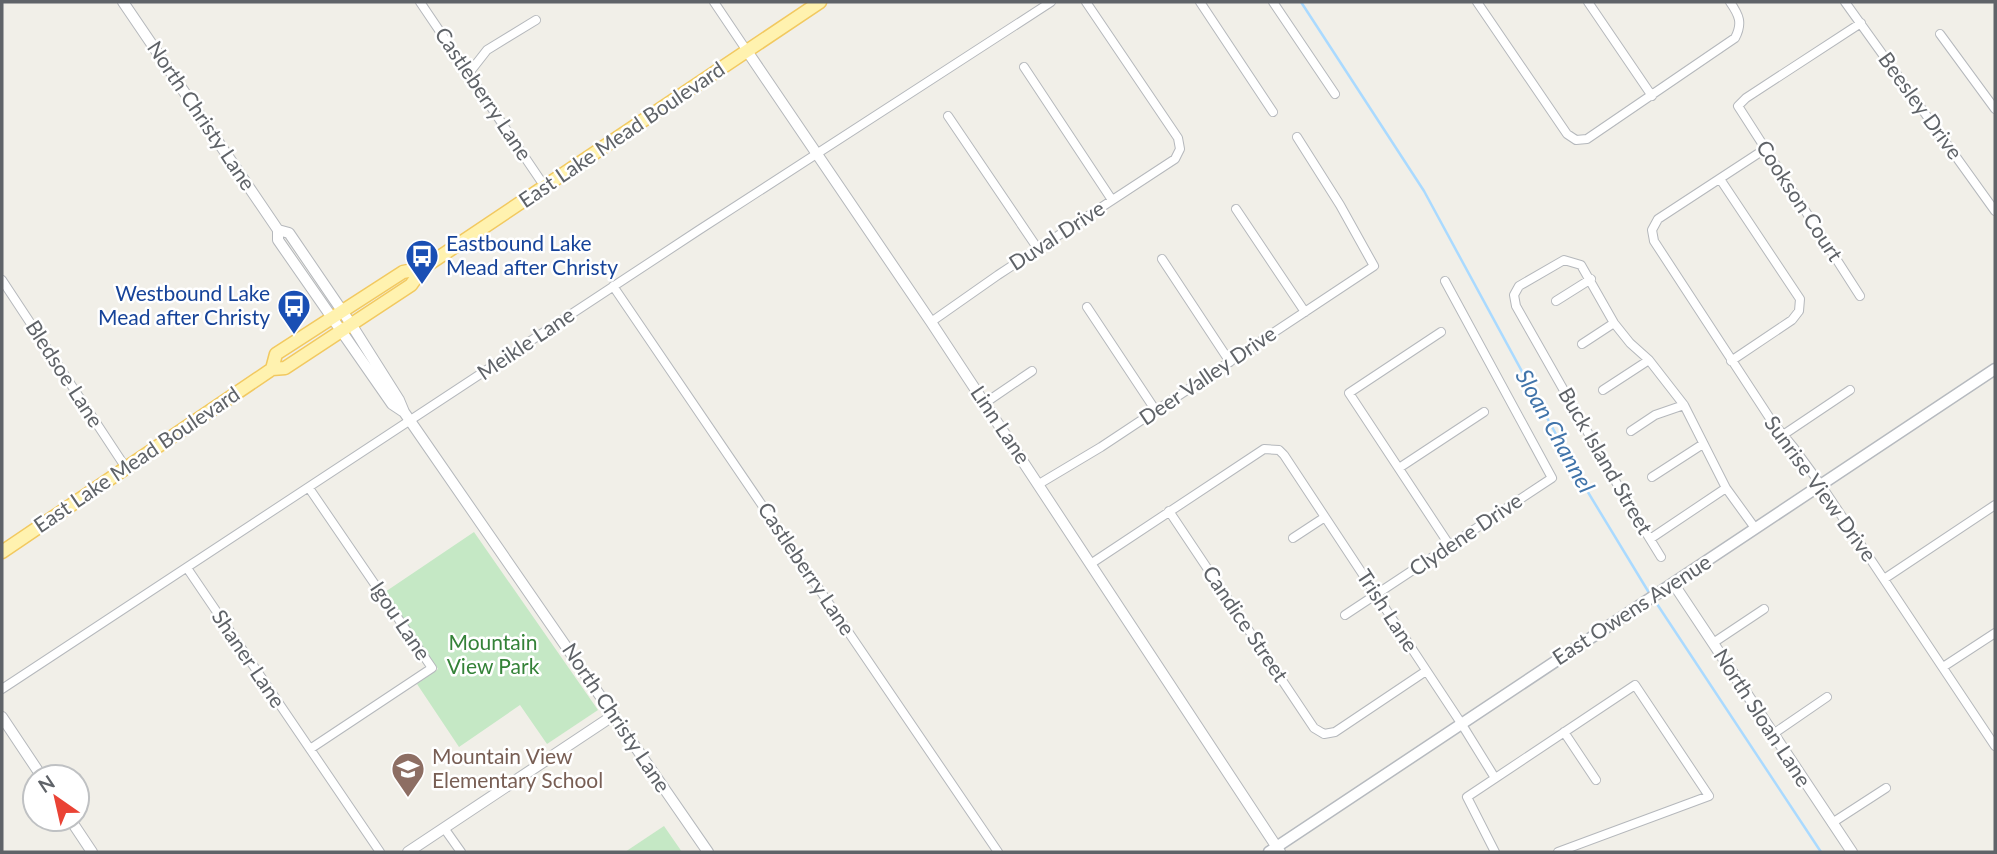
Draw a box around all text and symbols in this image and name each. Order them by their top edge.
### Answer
street label: Castleberry Lane [431,22,538,164]
street label: North Christy Lane [143,36,261,195]
street label: Beesley Drive [1874,47,1968,164]
street label: East Lake Mead Boulevard [513,55,729,212]
street label: Cookson Court [1752,135,1849,266]
street label: Duval Drive [1004,195,1109,275]
place label: Eastbound Lake Mead after Christy [446,230,618,279]
bus stop icon: Eastbound Lake Mead after Christy [403,237,441,286]
place label: Westbound Lake Mead after Christy [98,280,270,329]
bus stop icon: Westbound Lake Mead after Christy [275,287,313,336]
street label: Meikle Lane [472,301,578,384]
street label: Bledsoe Lane [21,315,109,431]
street label: Deer Valley Drive [1134,320,1280,430]
water label: Sloan Channel [1510,364,1601,497]
street label: East Lake Mead Boulevard [28,380,244,537]
street label: Linn Lane [966,380,1036,468]
street label: Buck Island Street [1554,382,1659,538]
street label: Sunrise View Drive [1760,410,1882,566]
street label: Clydene Drive [1404,487,1526,581]
street label: Castleberry Lane [754,497,861,639]
street label: East Owens Avenue [1547,548,1715,669]
street label: Candice Street [1198,560,1294,686]
street label: Trish Lane [1352,564,1424,656]
street label: Igou Lane [366,576,437,664]
street label: Shaner Lane [207,604,291,712]
park label: Mountain View Park [447,629,540,678]
street label: North Christy Lane [558,638,676,797]
street label: North Sloan Lane [1709,643,1817,791]
place label: Mountain View Elementary School [432,743,603,792]
school or university icon: Mountain View Elementary School [389,750,427,799]
north arrow [21,763,91,833]
text: N [34,770,59,797]

